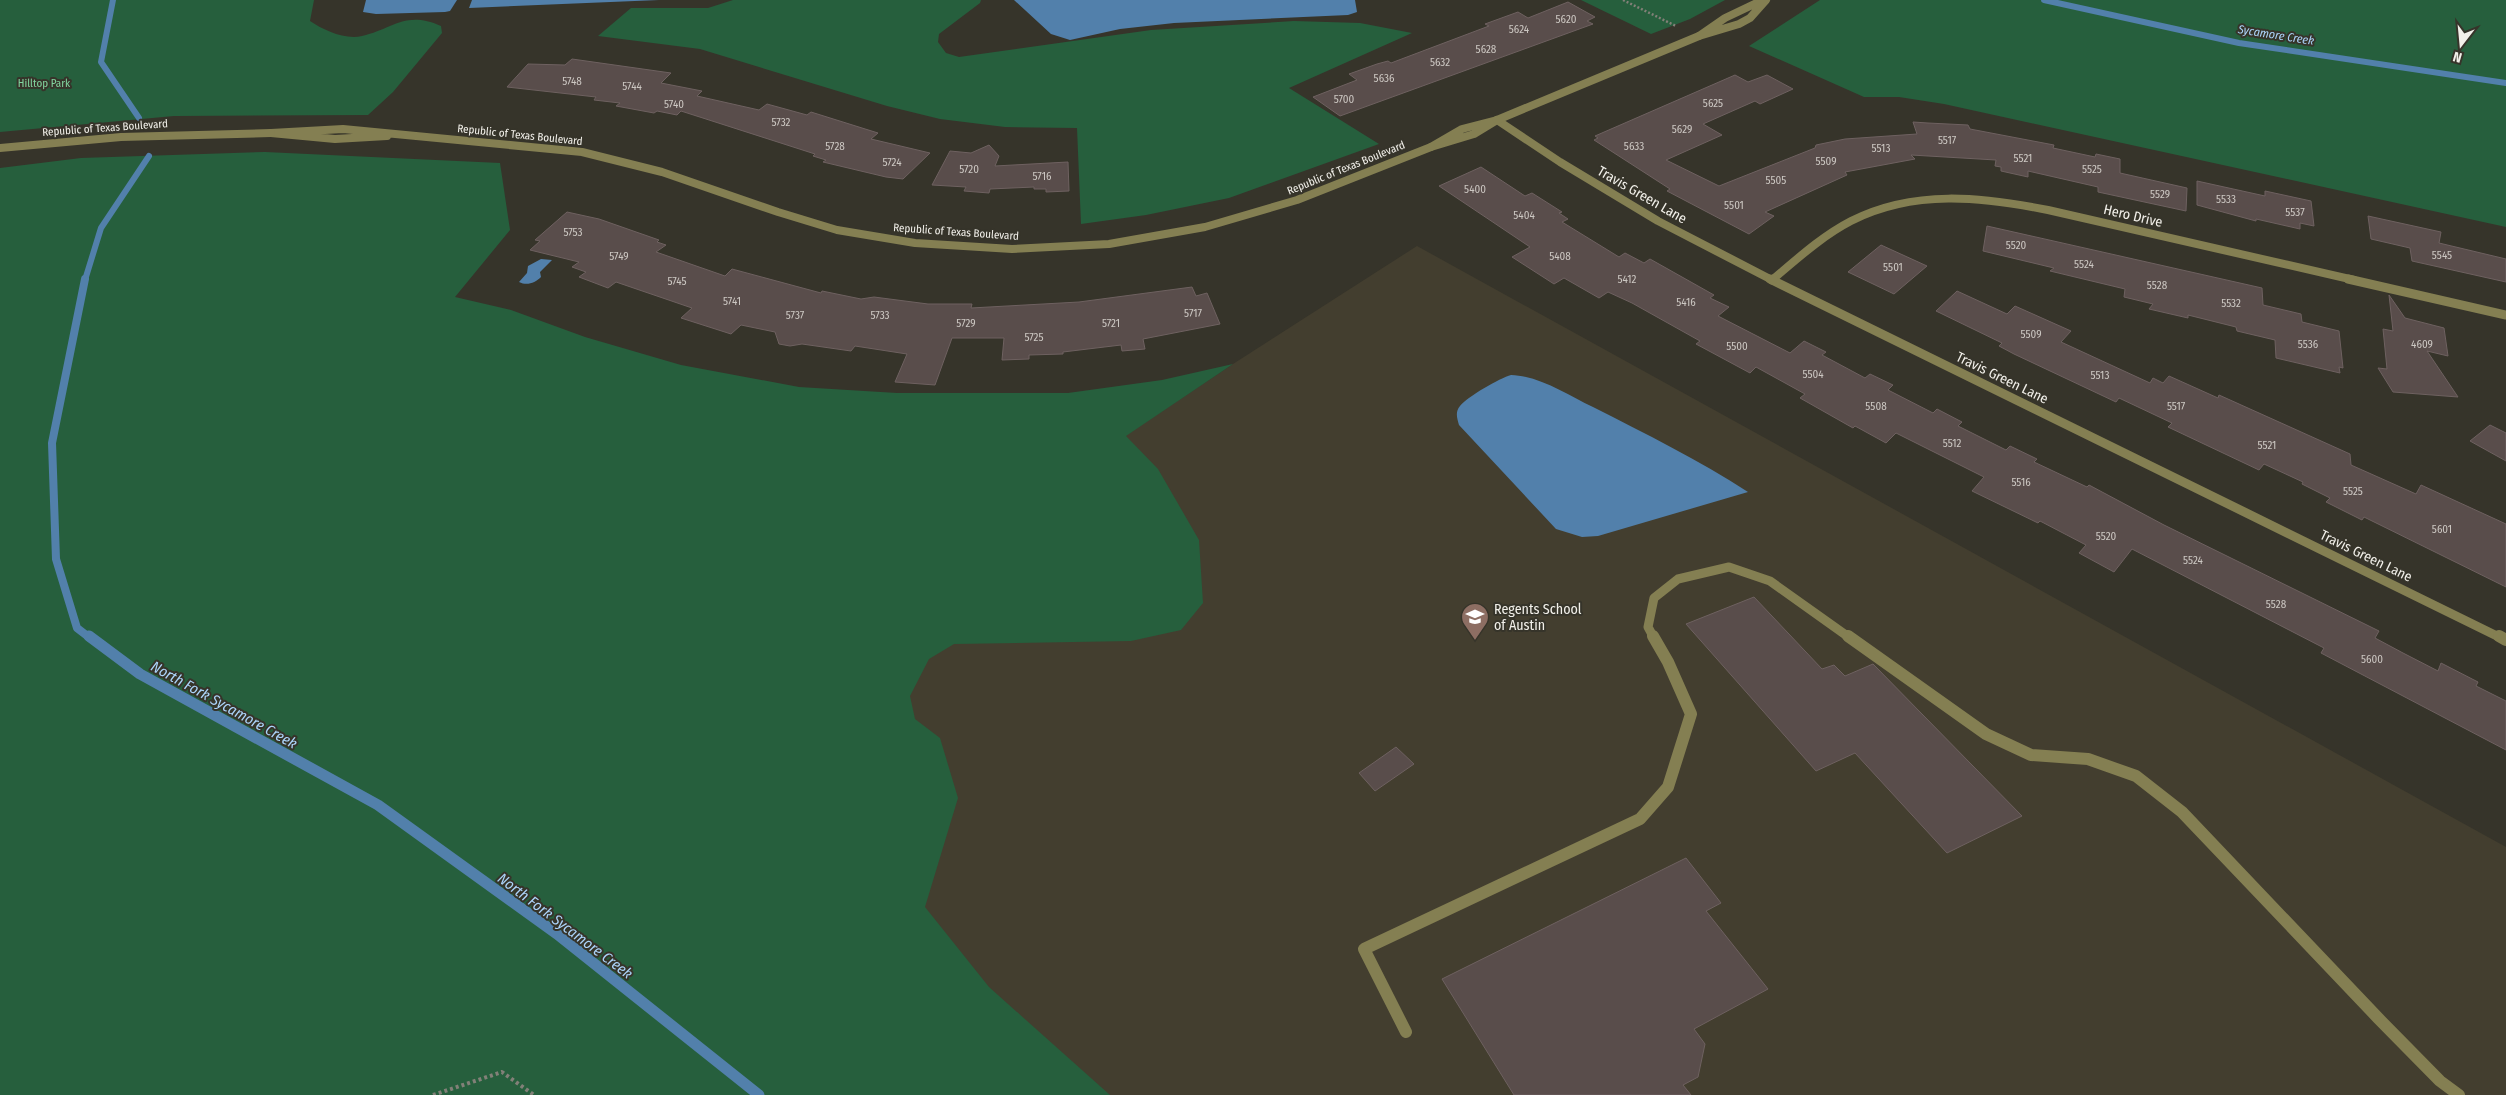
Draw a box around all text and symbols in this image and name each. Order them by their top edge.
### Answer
house number: 5620 [1556,13,1577,26]
north arrow [2436,20,2486,70]
water label: Sycamore Creek [2236,22,2315,48]
house number: 5624 [1509,23,1530,36]
house number: 5628 [1476,43,1497,56]
text: N [2451,48,2464,66]
house number: 5632 [1430,56,1450,69]
house number: 5636 [1374,72,1395,85]
house number: 5748 [562,75,582,88]
park label: Hilltop Park [18,77,71,90]
house number: 5744 [622,80,642,93]
house number: 5700 [1334,93,1355,106]
house number: 5625 [1703,97,1723,110]
house number: 5740 [664,98,684,111]
house number: 5732 [772,116,791,129]
street label: Republic of Texas Boulevard [42,117,168,139]
street label: Republic of Texas Boulevard [457,122,583,148]
house number: 5629 [1672,123,1692,136]
house number: 5517 [1938,134,1957,147]
street label: Republic of Texas Boulevard [1285,138,1407,198]
house number: 5728 [825,140,845,153]
house number: 5633 [1624,140,1644,153]
house number: 5513 [1872,142,1890,155]
house number: 5521 [2014,152,2032,165]
house number: 5509 [1815,155,1837,168]
house number: 5724 [882,156,902,169]
house number: 5720 [959,163,979,176]
street label: Travis Green Lane [1594,163,1690,228]
house number: 5525 [2082,163,2102,176]
house number: 5716 [1033,170,1052,183]
house number: 5505 [1766,174,1786,187]
house number: 5400 [1464,183,1486,196]
house number: 5529 [2150,188,2170,201]
house number: 5533 [2216,193,2236,206]
house number: 5501 [1724,199,1744,212]
street label: Hero Drive [2102,201,2164,231]
house number: 5537 [2285,206,2305,219]
house number: 5404 [1513,209,1535,222]
street label: Republic of Texas Boulevard [893,221,1019,243]
house number: 5753 [563,226,583,239]
house number: 5520 [2006,239,2027,252]
house number: 5545 [2432,249,2452,262]
house number: 5749 [609,250,629,263]
house number: 5408 [1549,250,1571,263]
house number: 5524 [2074,258,2095,271]
house number: 5501 [1883,261,1903,274]
house number: 5412 [1618,273,1637,286]
house number: 5745 [667,275,687,288]
house number: 5528 [2147,279,2168,292]
house number: 5741 [723,295,741,308]
house number: 5416 [1676,296,1696,309]
house number: 5532 [2221,297,2241,310]
house number: 5717 [1184,307,1202,320]
house number: 5737 [786,309,805,322]
house number: 5733 [870,309,890,322]
house number: 5729 [956,317,976,330]
house number: 5721 [1102,317,1120,330]
house number: 5509 [2020,328,2042,341]
house number: 5725 [1024,331,1044,344]
house number: 5536 [2298,338,2319,351]
house number: 4609 [2411,338,2433,351]
house number: 5500 [1726,340,1748,353]
street label: Travis Green Lane [1953,348,2051,408]
house number: 5504 [1802,368,1824,381]
house number: 5513 [2091,369,2109,382]
house number: 5508 [1865,400,1887,413]
house number: 5517 [2167,400,2186,413]
house number: 5512 [1943,437,1961,450]
house number: 5521 [2258,439,2276,452]
house number: 5516 [2011,476,2031,489]
house number: 5525 [2343,485,2363,498]
house number: 5601 [2432,523,2452,536]
street label: Travis Green Lane [2317,526,2415,586]
house number: 5520 [2096,530,2117,543]
house number: 5524 [2183,554,2204,567]
house number: 5528 [2266,598,2287,611]
place label: Regents School of Austin [1494,601,1582,634]
school or university icon: Regents School of Austin [1460,602,1490,641]
house number: 5600 [2361,653,2383,666]
water label: North Fork Sycamore Creek [148,657,301,753]
water label: North Fork Sycamore Creek [494,869,636,983]

